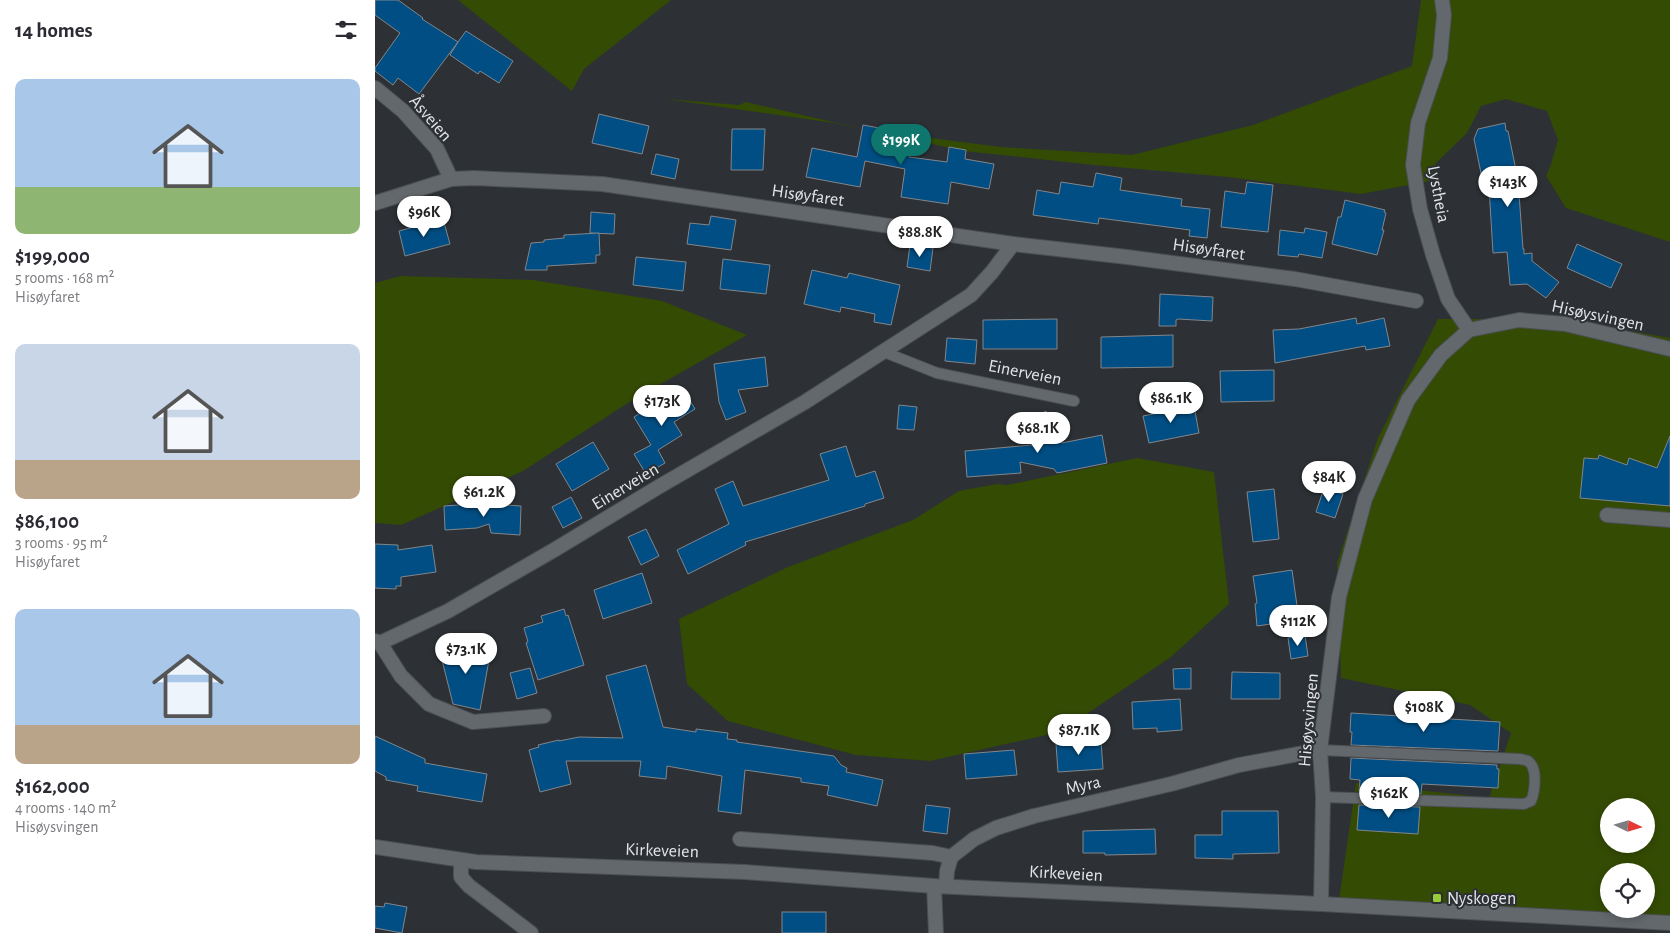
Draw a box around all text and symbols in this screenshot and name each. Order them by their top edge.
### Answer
icon: filters [332,16,360,44]
text: 14 homes [15,20,93,41]
street label: Åsveien [406,90,457,145]
icon: home [143,111,233,201]
pin: $199K [866,124,936,166]
text: $199K [882,132,920,148]
street label: Lystheia [1424,164,1452,224]
pin: $143K [1473,166,1543,208]
text: $143K [1489,174,1527,190]
street label: Hisøyfaret [771,182,845,210]
pin: $96K [394,196,454,238]
text: $96K [408,204,440,220]
pin: $88.8K [879,216,961,258]
text: $88.8K [898,224,942,240]
street label: Hisøyfaret [1172,236,1246,264]
text: $199,000 [15,246,90,267]
text: 5 rooms · 168 m² [15,270,114,286]
text: Hisøyfaret [15,289,80,305]
street label: Hisøysvingen [1550,297,1646,335]
street label: Einerveien [987,357,1063,389]
icon: home [143,376,233,466]
pin: $86.1K [1130,382,1212,424]
pin: $173K [627,384,697,427]
text: $86.1K [1150,390,1192,406]
text: $173K [644,393,680,409]
pin: $68.1K [997,412,1079,454]
text: $68.1K [1017,420,1059,436]
street label: Einerveien [589,460,662,514]
pin: $84K [1299,460,1359,503]
text: $84K [1313,469,1345,485]
pin: $61.2K [443,476,525,518]
text: $61.2K [463,484,505,500]
text: $86,100 [15,511,79,532]
text: 3 rooms · 95 m² [15,535,108,551]
text: Hisøyfaret [15,554,80,570]
pin: $112K [1263,604,1333,647]
text: $112K [1280,613,1316,629]
pin: $73.1K [425,632,507,675]
icon: home [143,641,233,731]
text: $73.1K [446,641,486,657]
street label: Hisøysvingen [1296,673,1322,768]
pin: $108K [1389,690,1459,733]
text: $108K [1405,699,1443,715]
pin: $87.1K [1038,714,1120,756]
text: $87.1K [1059,722,1099,738]
street label: Myra [1064,773,1103,799]
text: $162,000 [15,776,90,797]
pin: $162K [1354,776,1424,819]
text: $162K [1370,785,1408,801]
north arrow [1600,798,1655,852]
map controls [1600,798,1655,918]
text: 4 rooms · 140 m² [15,800,116,816]
text: Hisøysvingen [15,819,98,835]
street label: Kirkeveien [625,841,699,861]
street label: Kirkeveien [1029,863,1103,885]
button: locate [1600,863,1655,918]
place label: Nyskogen [1447,890,1516,908]
marker: Nyskogen [1431,892,1443,904]

